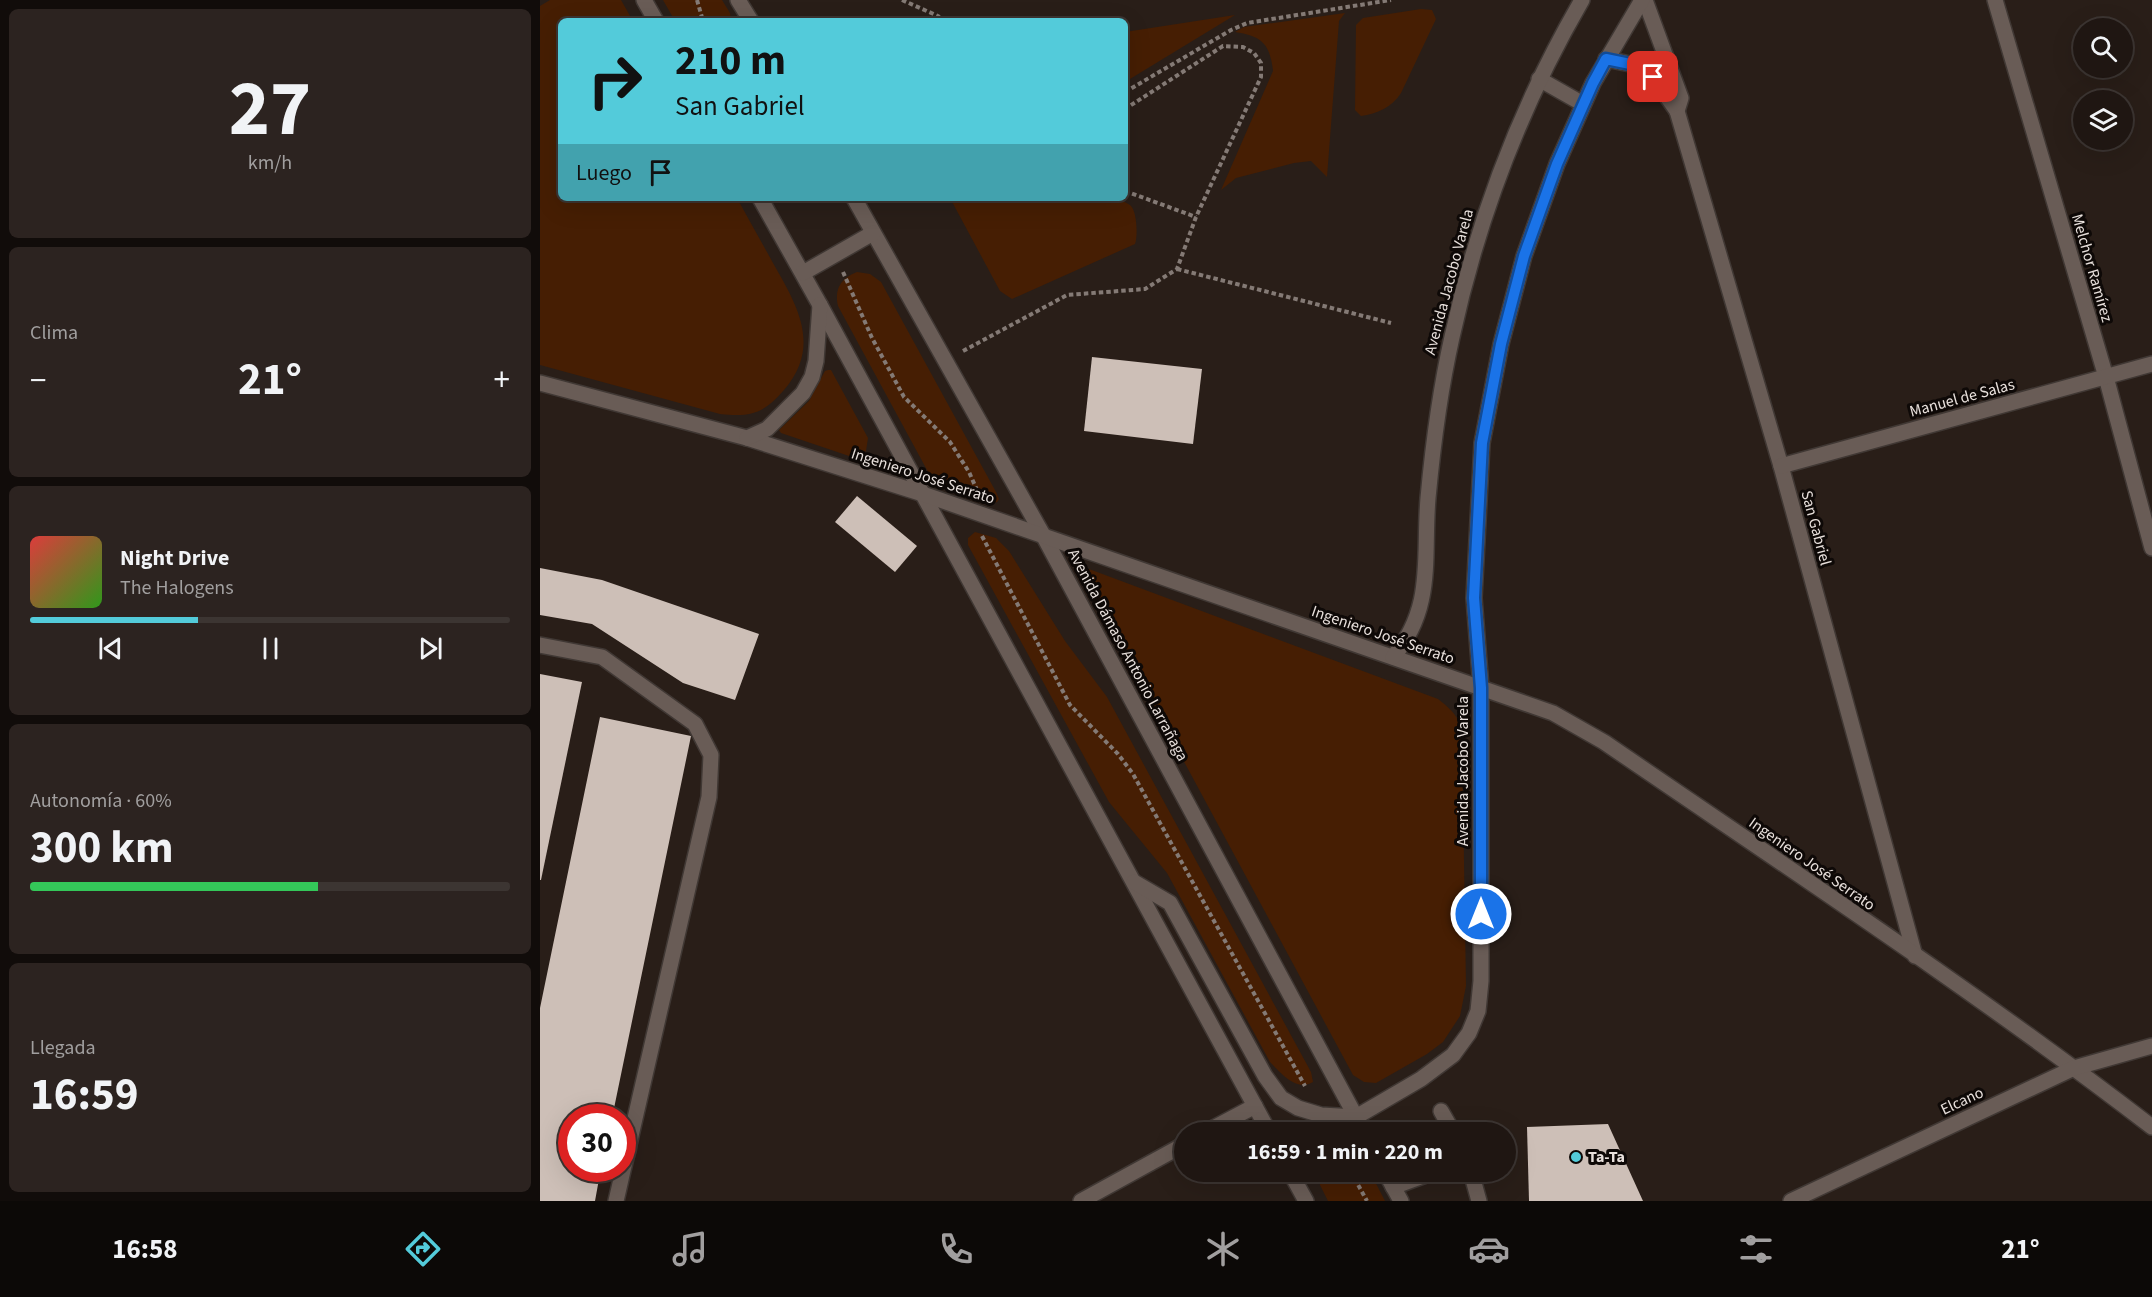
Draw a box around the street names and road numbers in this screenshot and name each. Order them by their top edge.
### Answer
street label: Avenida Jacobo Varela [1419,207,1479,357]
street label: Melchor Ramírez [2066,211,2118,325]
street label: Manuel de Salas [1907,373,2017,423]
street label: Ingeniero José Serrato [848,442,998,510]
street label: San Gabriel [1795,488,1837,568]
street label: Avenida Dámaso Antonio Larrañaga [1062,545,1194,765]
street label: Ingeniero José Serrato [1309,600,1457,670]
street label: Avenida Jacobo Varela [1452,696,1474,846]
street label: Ingeniero José Serrato [1744,812,1880,916]
street label: Elcano [1937,1081,1987,1121]

